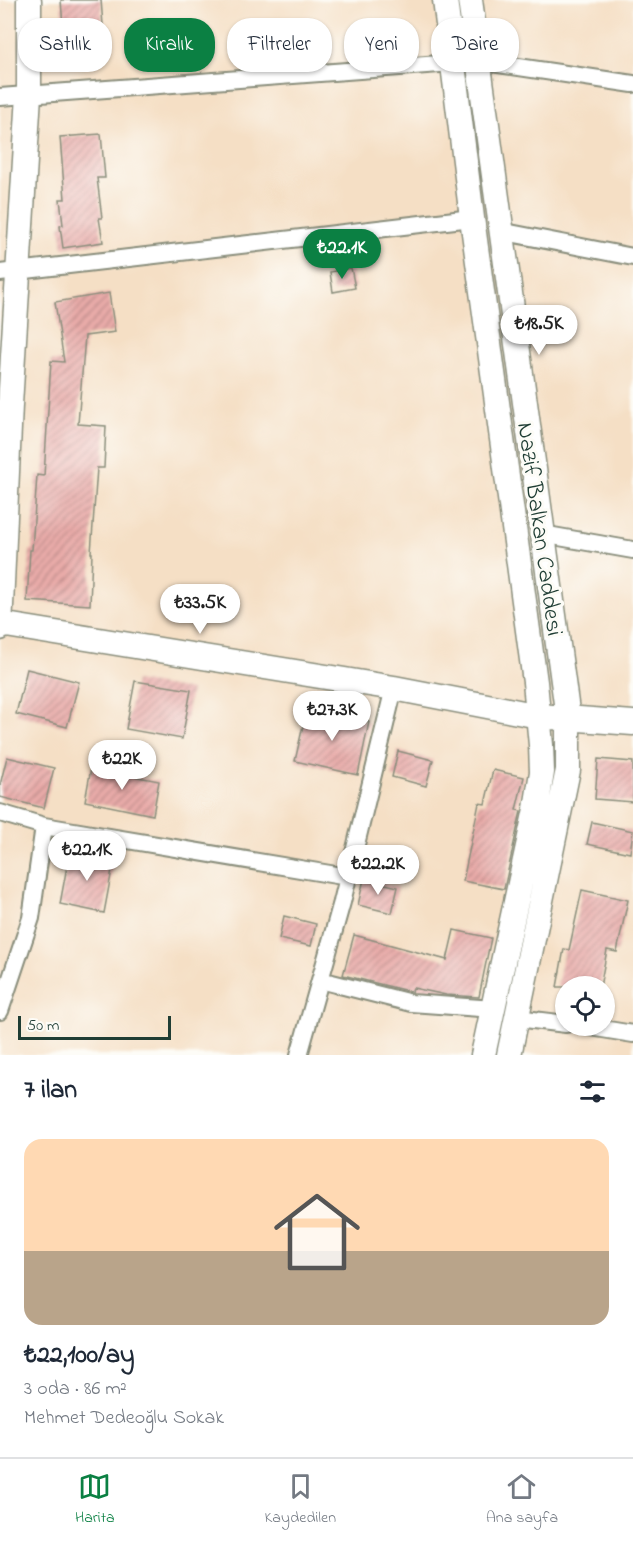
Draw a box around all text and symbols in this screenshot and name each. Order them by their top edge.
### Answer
chip: Satılık [18,18,112,72]
chip: Kiralık [124,18,215,72]
chip: Filtreler [227,18,332,72]
chip: Yeni [344,18,419,72]
chip: Daire [431,18,519,72]
pin: ₺22.1K [293,229,391,280]
text: ₺22.1K [317,234,367,263]
pin: ₺18.5K [490,305,588,356]
text: ₺18.5K [514,310,564,339]
street label: Nazif Balkan Caddesi [506,420,571,639]
pin: ₺33.5K [151,584,249,635]
text: ₺33.5K [174,589,226,618]
pin: ₺27.3K [283,691,381,742]
text: ₺27.3K [307,696,357,725]
pin: ₺22K [86,740,158,791]
text: ₺22K [102,745,142,774]
pin: ₺22.1K [38,831,136,882]
text: ₺22.1K [62,836,112,865]
pin: ₺22.2K [329,845,427,896]
text: ₺22.2K [351,850,405,879]
map controls [555,976,615,1036]
button: locate [555,976,615,1036]
scale bar [18,1013,171,1040]
text: 50 m [27,1014,59,1038]
text: 7 ilan [24,1072,77,1110]
icon: filters [576,1075,609,1108]
icon: home [263,1178,371,1286]
text: ₺22,100/ay [24,1337,135,1375]
text: 3 oda · 86 m² [24,1375,127,1404]
text: Mehmet Dedeoğlu Sokak [24,1404,224,1433]
tab: Harita [75,1470,115,1530]
tab: Kaydedilen [265,1470,336,1530]
tab: Ana sayfa [486,1470,558,1530]

